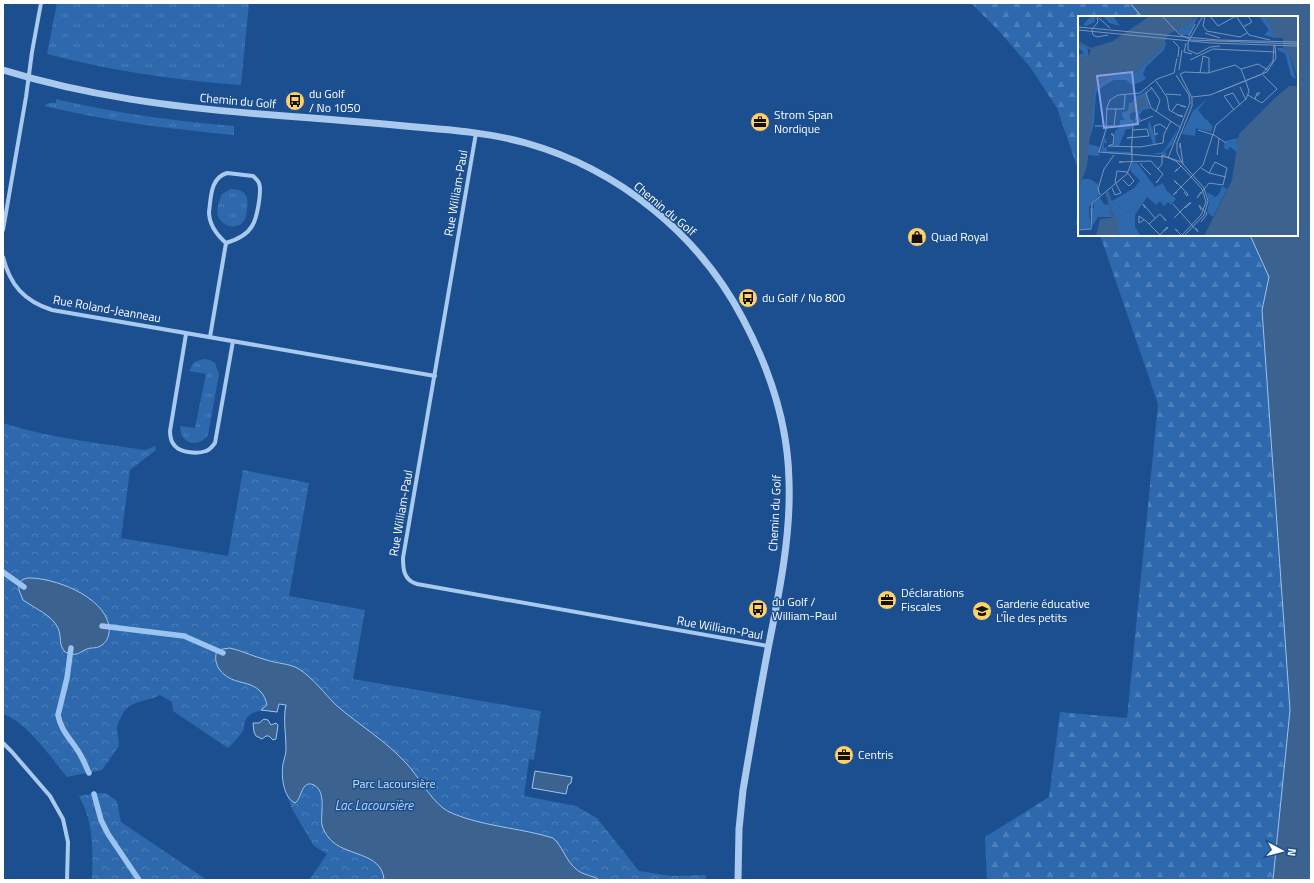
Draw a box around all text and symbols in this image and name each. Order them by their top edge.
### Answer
inset map [1078,16,1298,236]
place label: du Golf / No 1050 [309,84,361,117]
street label: Chemin du Golf [199,88,277,113]
bus stop icon: du Golf / No 1050 [284,90,306,112]
place label: Strom Span Nordique [774,105,833,138]
office icon: Strom Span Nordique [749,111,771,133]
street label: Rue William-Paul [439,148,472,238]
street label: Chemin du Golf [630,177,701,241]
shop icon: Quad Royal [906,226,928,248]
place label: Quad Royal [931,227,988,246]
bus stop icon: du Golf / No 800 [737,287,759,309]
place label: du Golf / No 800 [762,288,846,307]
street label: Rue Roland-Jeanneau [52,290,163,327]
street label: Rue William-Paul [384,468,417,558]
street label: Chemin du Golf [763,474,786,552]
place label: Déclarations Fiscales [901,583,965,616]
office icon: Déclarations Fiscales [876,589,898,611]
place label: du Golf / William-Paul [772,592,837,625]
place label: Garderie éducative L'Île des petits [996,594,1090,627]
bus stop icon: du Golf / William-Paul [747,598,769,620]
school or university icon: Garderie éducative L'Île des petits [971,600,993,622]
street label: Rue William-Paul [675,611,765,644]
office icon: Centris [833,744,855,766]
place label: Centris [858,745,894,764]
park label: Parc Lacoursière [352,774,436,793]
water label: Lac Lacoursière [335,795,414,815]
north arrow [1262,831,1302,871]
text: N [1284,847,1300,857]

